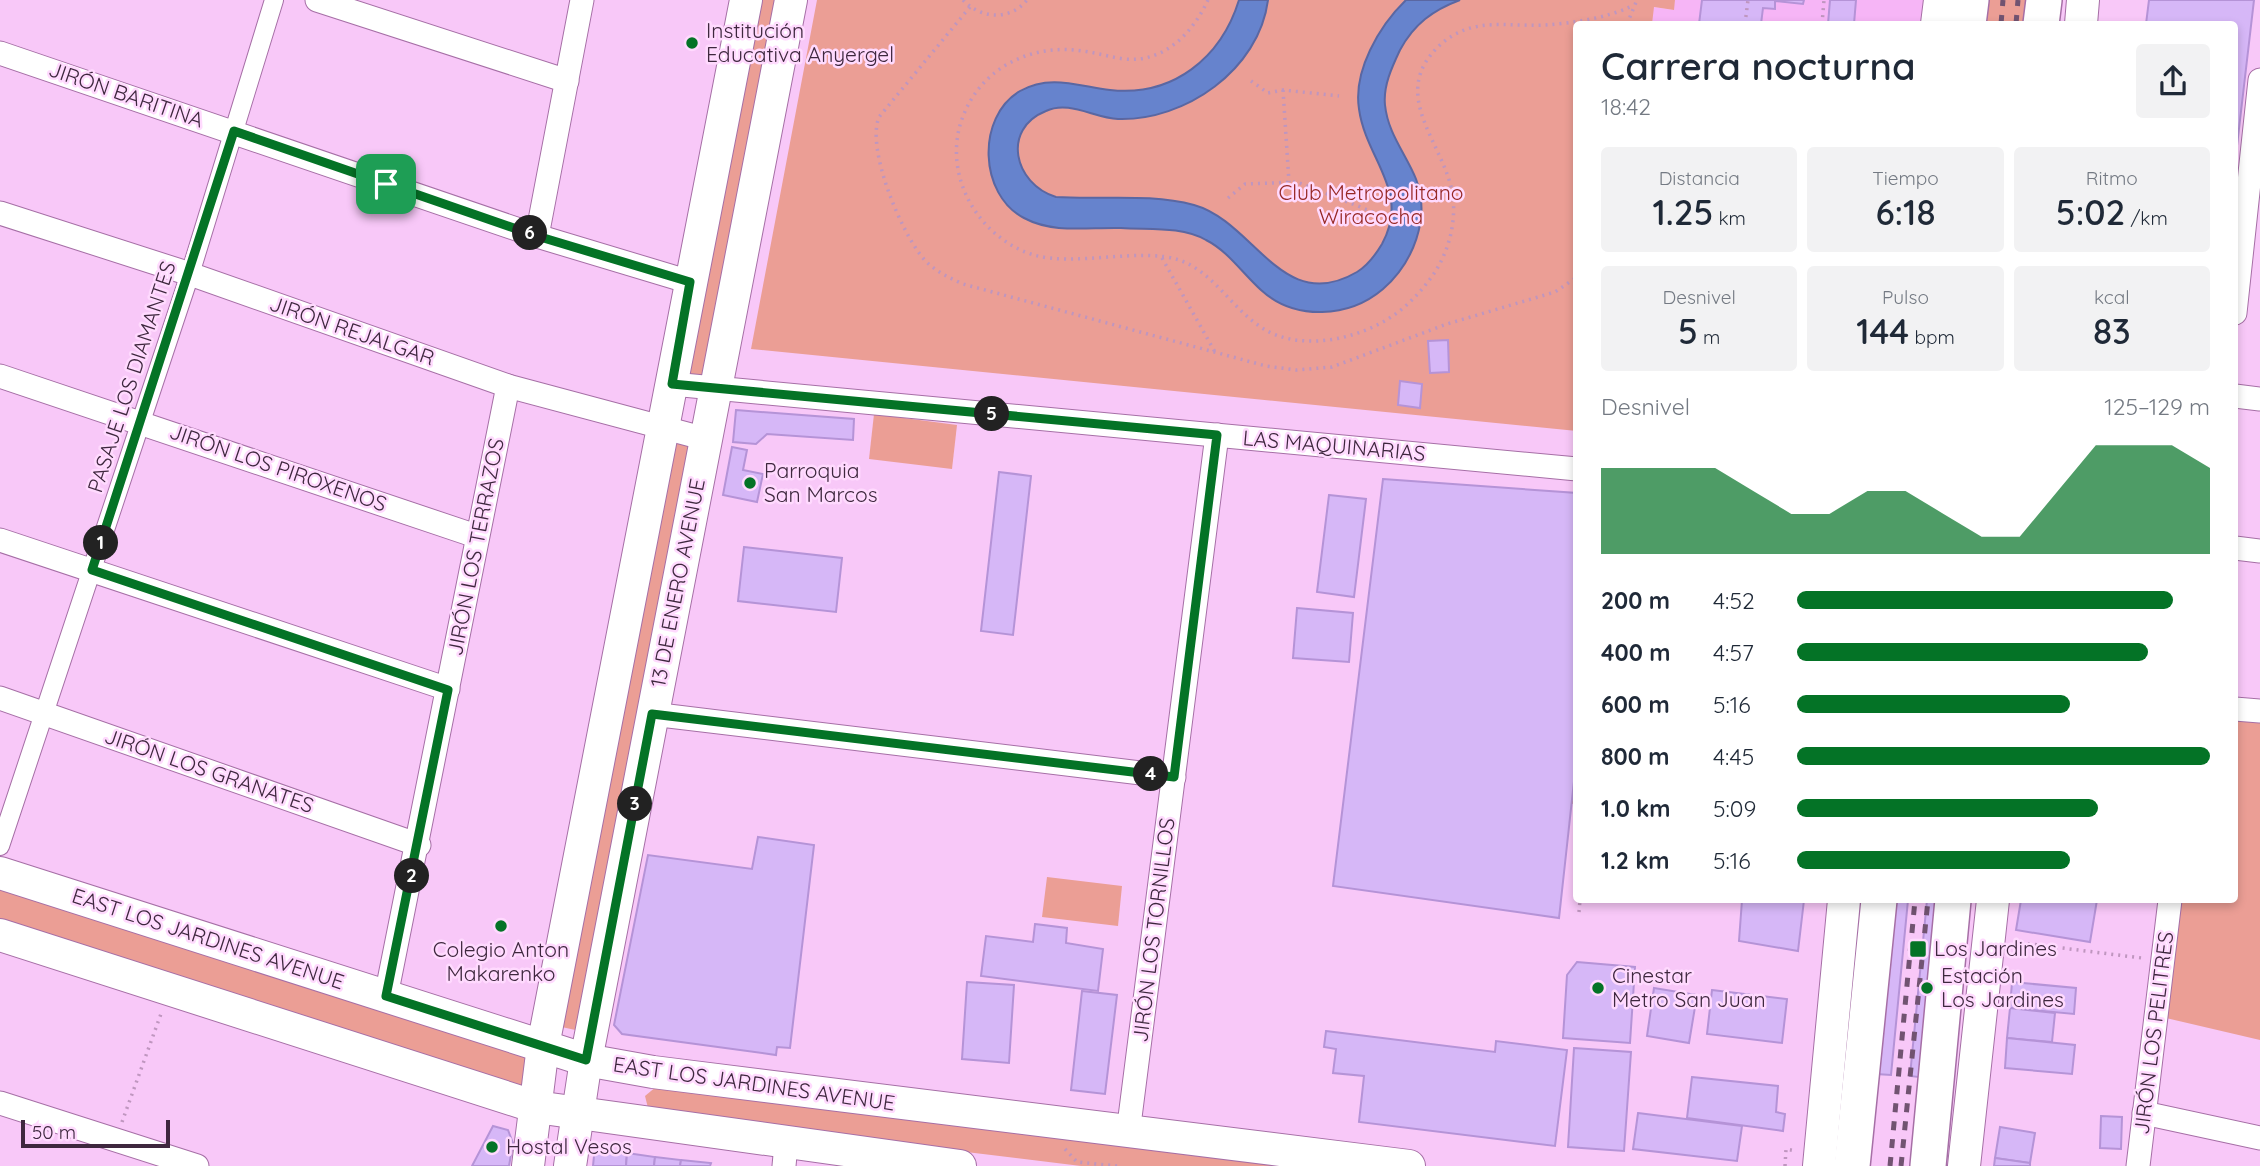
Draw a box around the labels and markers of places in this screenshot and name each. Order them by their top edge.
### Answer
place label: Institución Educativa Anyergel [706,17,894,67]
marker: Institución Educativa Anyergel [684,35,700,51]
pin [356,154,416,214]
pin: 6 [512,216,548,250]
pin: 5 [974,396,1010,432]
place label: Parroquia San Marcos [764,457,878,507]
marker: Parroquia San Marcos [742,475,758,491]
pin: 1 [84,526,119,560]
pin: 4 [1134,756,1168,792]
pin: 3 [618,786,652,822]
pin: 2 [394,858,430,894]
marker: Colegio Anton Makarenko [493,918,509,934]
place label: Los Jardines [1934,935,2057,961]
place label: Colegio Anton Makarenko [433,936,569,986]
marker: Los Jardines [1908,939,1928,959]
place label: Cinestar Metro San Juan [1612,962,1766,1012]
place label: Estación Los Jardines [1941,962,2064,1012]
marker: Cinestar Metro San Juan [1590,980,1606,996]
marker: Estación Los Jardines [1919,980,1935,996]
place label: Hostal Vesos [506,1133,632,1159]
marker: Hostal Vesos [484,1139,500,1155]

